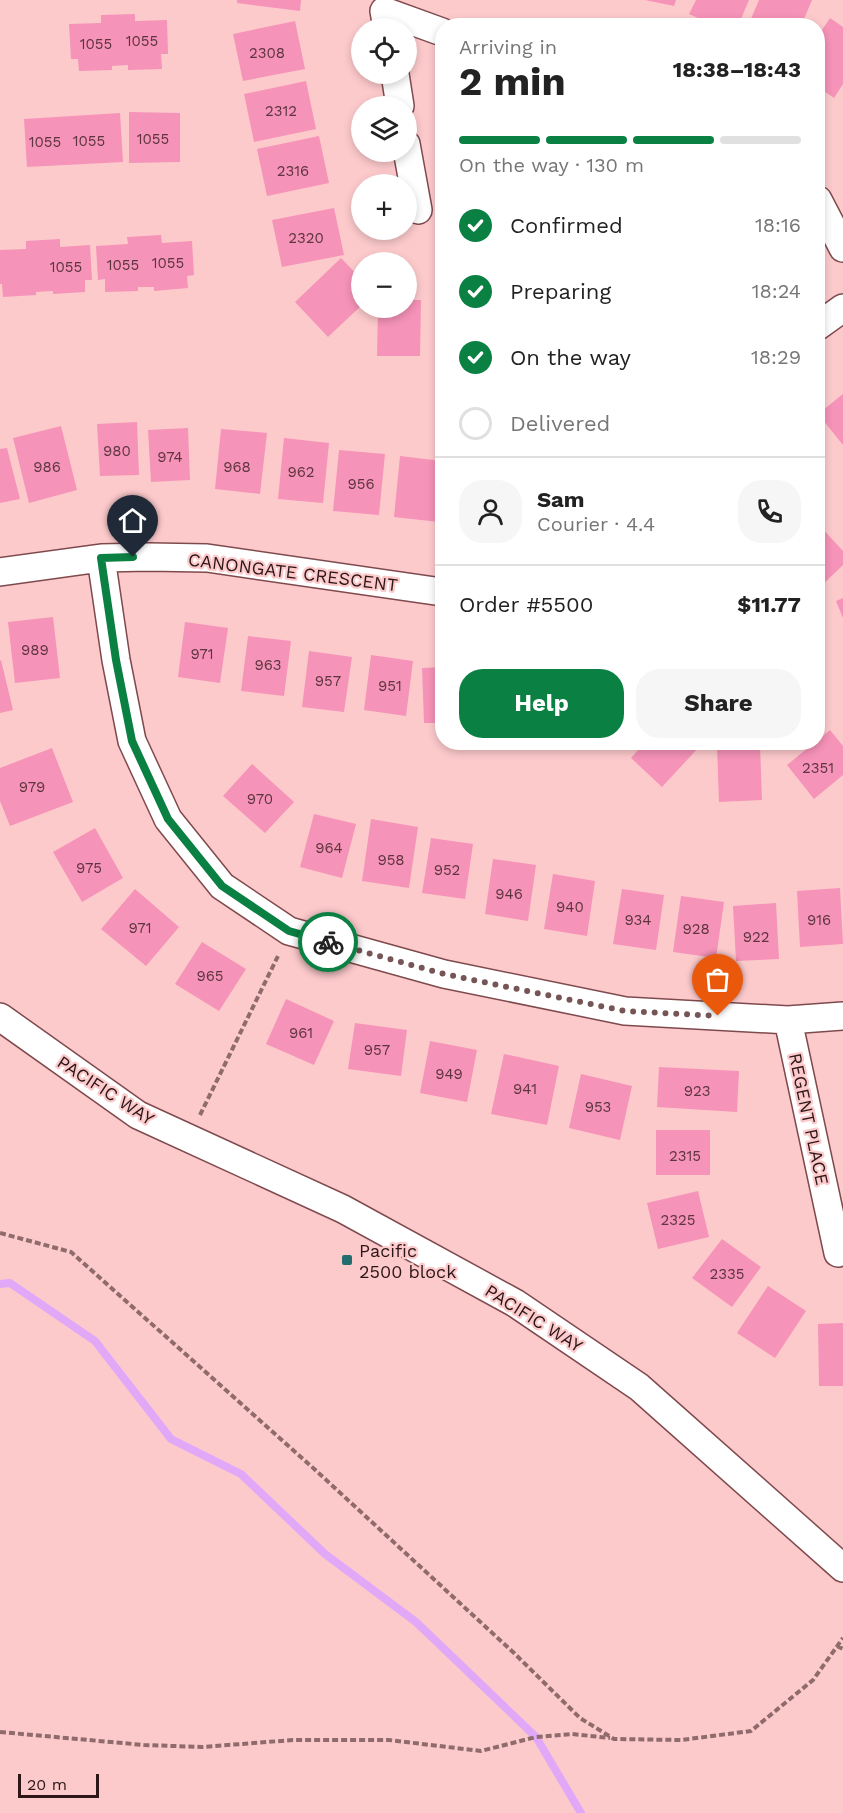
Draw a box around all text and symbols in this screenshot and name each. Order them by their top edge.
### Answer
map controls [351,18,417,318]
button: locate [351,18,417,84]
house number: 1055 [126,32,158,50]
house number: 1055 [80,35,112,53]
text: Arriving in [459,35,557,59]
house number: 2308 [249,44,285,62]
text: 18:38–18:43 [673,57,801,82]
text: 2 min [459,59,566,104]
button: layers [351,96,417,162]
house number: 2312 [265,102,297,120]
house number: 1055 [137,130,169,148]
house number: 1055 [73,132,105,150]
house number: 1055 [29,133,61,151]
text: On the way · 130 m [459,153,644,177]
house number: 2316 [277,162,309,180]
button: + [351,174,417,240]
icon: check [459,209,492,242]
text: Confirmed [510,213,623,238]
text: 18:16 [755,213,801,237]
house number: 2320 [288,229,324,247]
button: − [351,252,417,318]
house number: 1055 [152,254,184,272]
house number: 1055 [107,256,139,274]
house number: 1055 [50,258,82,276]
icon: check [459,275,492,308]
text: Preparing [510,279,611,304]
text: 18:24 [752,279,801,303]
icon: check [459,341,492,374]
text: On the way [510,345,631,370]
text: 18:29 [751,345,801,369]
text: Delivered [510,411,610,436]
house number: 980 [103,442,131,460]
house number: 974 [157,448,183,466]
house number: 986 [33,458,61,476]
house number: 968 [223,458,251,476]
house number: 962 [287,463,315,481]
house number: 956 [347,475,375,493]
button: person [459,480,522,543]
button: phone [738,480,801,543]
text: Sam [537,487,585,512]
pin [107,495,158,557]
icon: home [116,504,149,537]
text: Courier · 4.4 [537,512,655,536]
street label: CANONGATE CRESCENT [187,549,399,595]
text: Order #5500 [459,592,593,617]
text: $11.77 [737,592,801,617]
house number: 989 [21,641,49,659]
house number: 971 [190,645,214,663]
house number: 963 [254,656,282,674]
button: Help [459,669,624,738]
button: Share [636,669,801,738]
house number: 957 [315,672,341,690]
house number: 951 [378,677,402,695]
house number: 2351 [802,759,834,777]
house number: 979 [19,778,45,796]
house number: 970 [247,790,273,808]
house number: 964 [315,839,343,857]
house number: 958 [377,851,405,869]
house number: 975 [76,859,102,877]
house number: 952 [434,861,460,879]
house number: 946 [495,885,523,903]
house number: 940 [556,898,584,916]
house number: 934 [625,911,651,929]
house number: 916 [807,911,831,929]
courier [298,912,358,972]
house number: 971 [128,919,152,937]
house number: 928 [682,920,710,938]
icon: bike [312,926,345,959]
house number: 922 [743,928,769,946]
pin [692,954,743,1016]
icon: bag [701,963,734,996]
house number: 965 [196,967,224,985]
house number: 961 [289,1024,313,1042]
house number: 957 [364,1041,390,1059]
street label: PACIFIC WAY [54,1051,159,1129]
street label: REGENT PLACE [785,1051,833,1187]
house number: 949 [435,1065,463,1083]
house number: 941 [513,1080,537,1098]
house number: 923 [684,1082,710,1100]
house number: 953 [585,1098,611,1116]
house number: 2315 [669,1147,701,1165]
house number: 2325 [661,1211,695,1229]
place label: Pacific 2500 block [359,1240,456,1282]
marker: Pacific 2500 block [340,1253,354,1267]
house number: 2335 [710,1265,744,1283]
street label: PACIFIC WAY [481,1280,587,1357]
scale bar [18,1771,99,1798]
text: 20 m [27,1775,67,1794]

